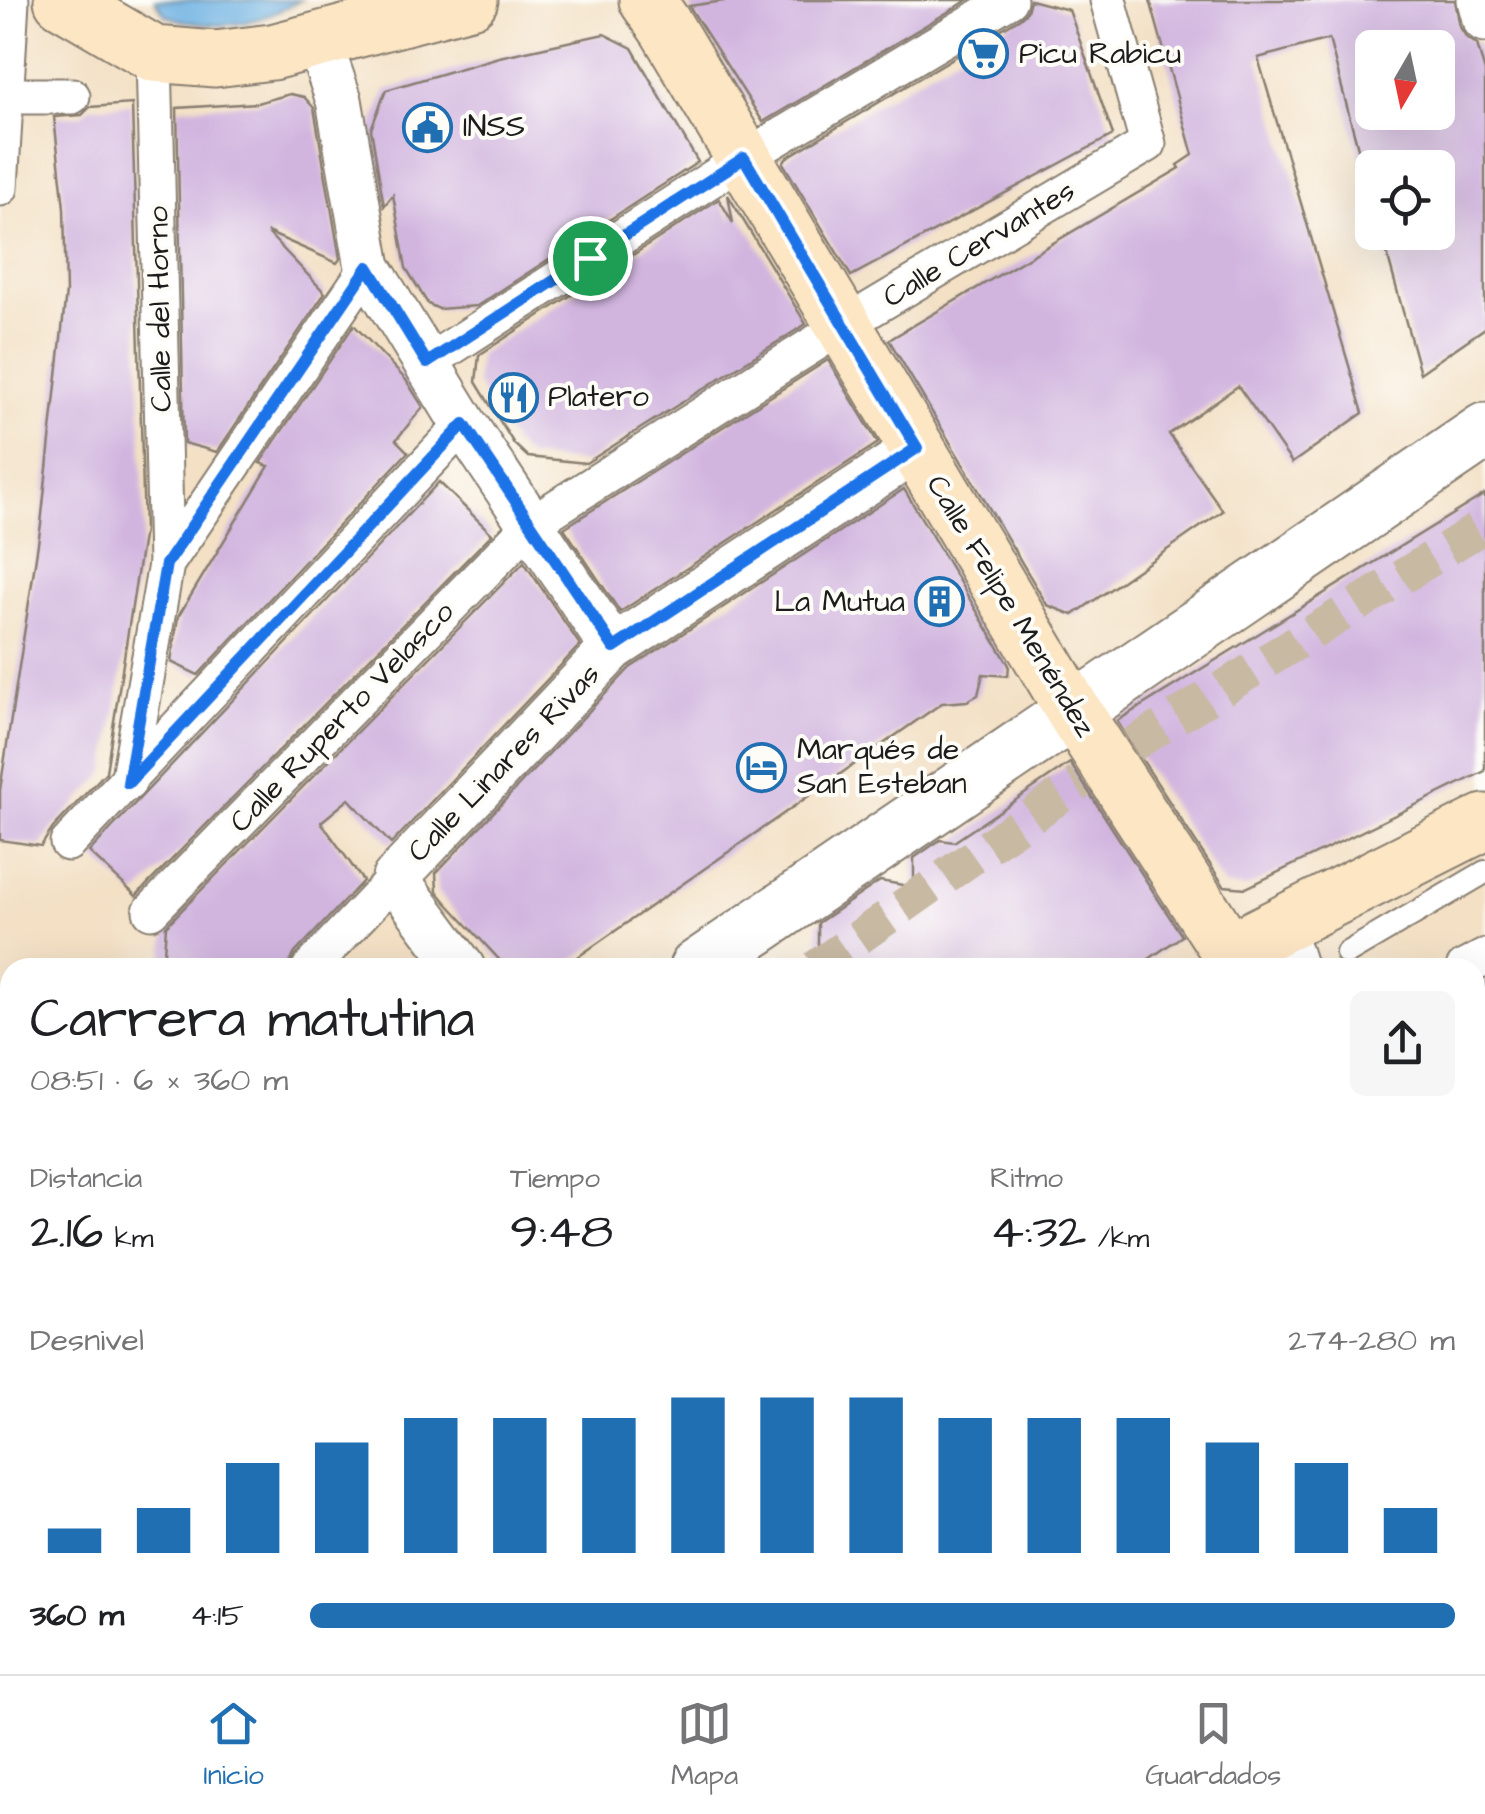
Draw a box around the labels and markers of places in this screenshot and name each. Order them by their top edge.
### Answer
supermarket icon: Picu Rabicu [958,28,1010,80]
place label: Picu Rabicu [1019,33,1181,75]
public building icon: INSS [402,101,454,153]
place label: INSS [463,106,525,148]
pin [548,216,633,301]
restaurant icon: Platero [487,371,539,423]
place label: Platero [548,376,649,418]
building icon: La Mutua [914,576,966,628]
place label: La Mutua [774,581,905,623]
place label: Marqués de San Esteban [797,729,967,805]
hotel icon: Marqués de San Esteban [736,741,788,793]

